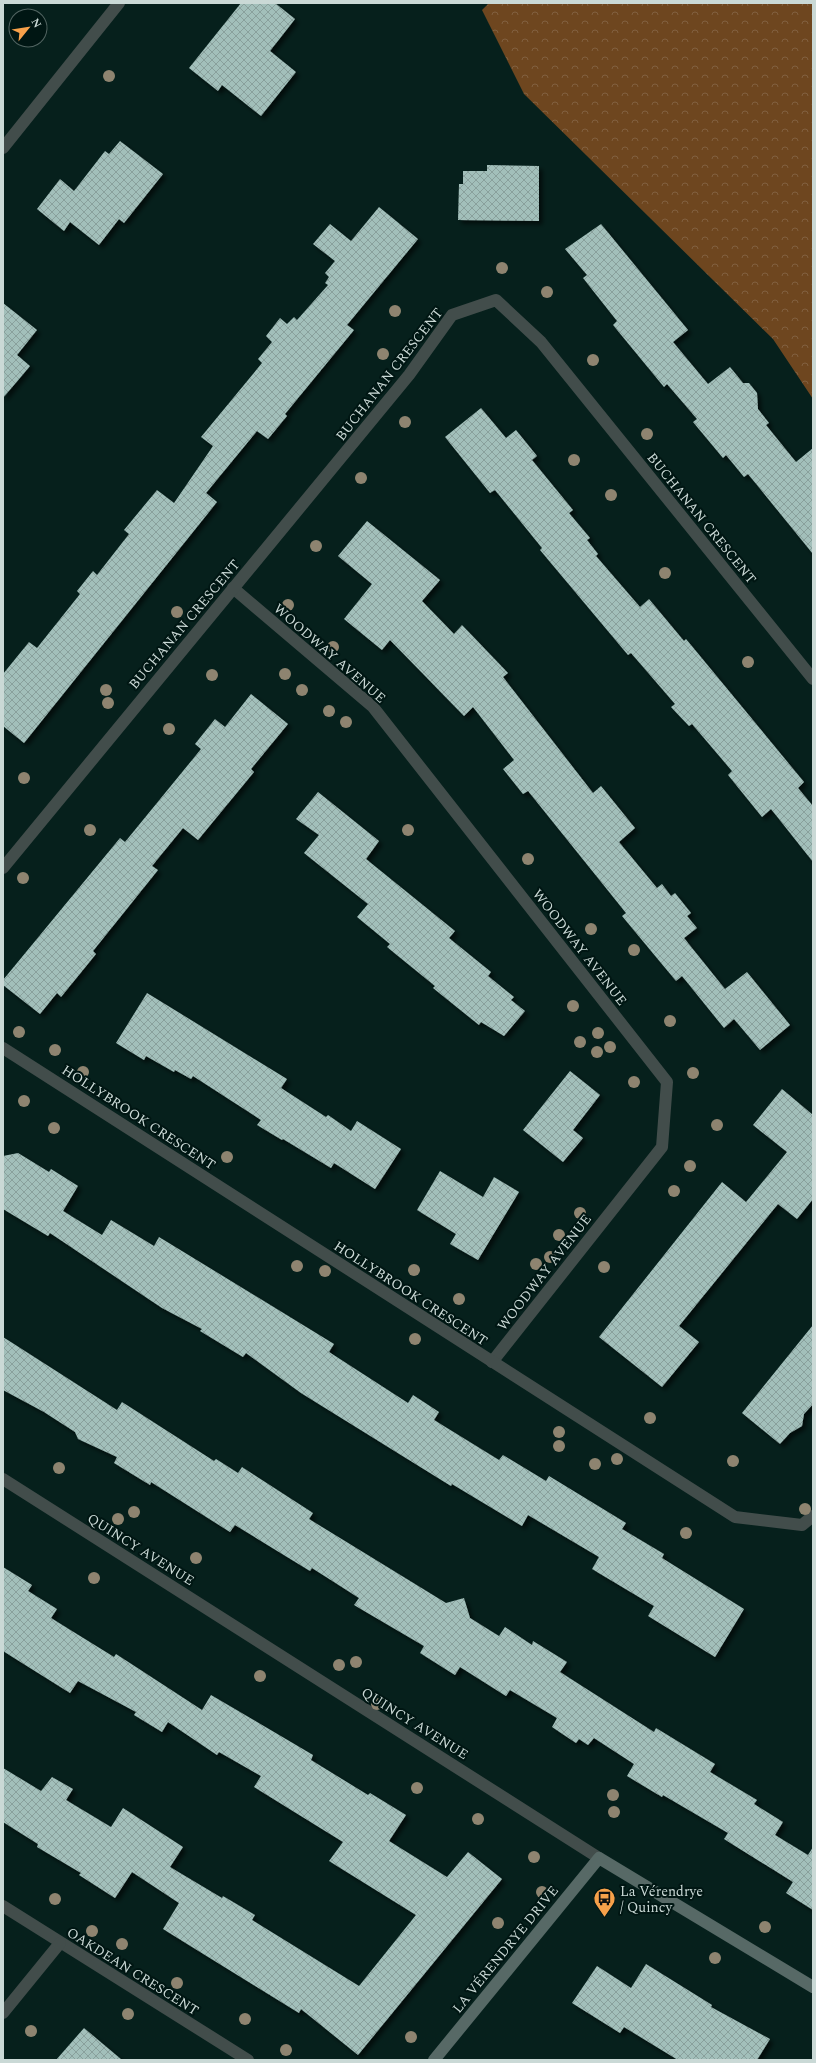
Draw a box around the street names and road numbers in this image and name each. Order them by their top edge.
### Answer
street label: BUCHANAN CRESCENT [331,303,448,445]
street label: BUCHANAN CRESCENT [642,448,761,589]
street label: BUCHANAN CRESCENT [124,555,245,694]
street label: WOODWAY AVENUE [269,599,391,708]
street label: WOODWAY AVENUE [527,884,632,1010]
street label: HOLLYBROOK CRESCENT [58,1060,220,1175]
street label: WOODWAY AVENUE [492,1209,597,1335]
street label: HOLLYBROOK CRESCENT [330,1236,492,1351]
street label: QUINCY AVENUE [83,1508,198,1591]
street label: QUINCY AVENUE [357,1682,472,1765]
street label: LA VÉRENDRYE DRIVE [447,1881,564,2018]
street label: OAKDEAN CRESCENT [63,1922,203,2021]

